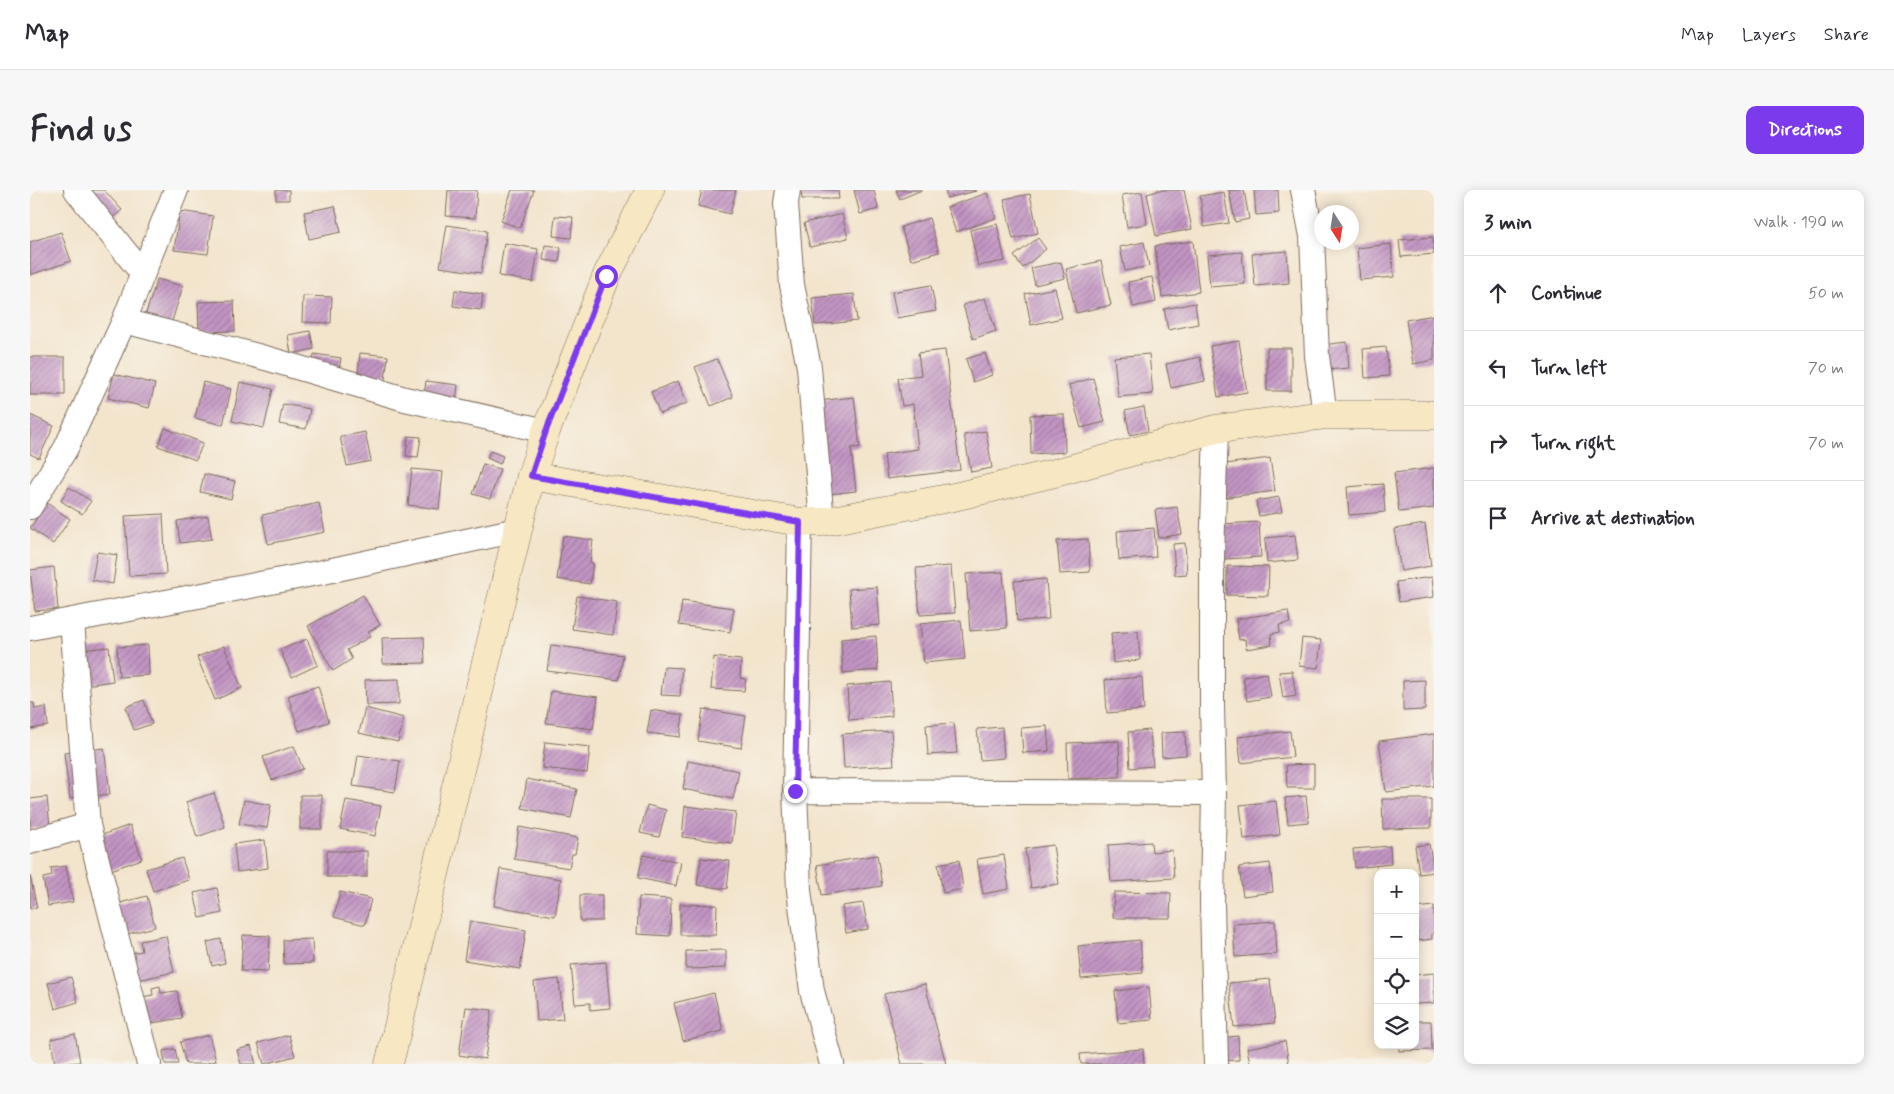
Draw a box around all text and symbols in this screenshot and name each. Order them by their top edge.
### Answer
text: Map [25,19,69,50]
text: Map [1681,23,1714,47]
text: Layers [1742,23,1796,47]
text: Share [1824,23,1869,47]
button: Directions [1746,106,1864,154]
text: Find us [30,107,132,153]
north arrow [1314,205,1359,250]
text: 3 min [1484,209,1532,237]
text: Walk · 190 m [1754,212,1844,233]
route start [595,265,618,288]
icon: ahead [1484,279,1512,307]
text: Continue [1531,281,1602,306]
text: 50 m [1808,283,1844,304]
icon: left [1484,354,1512,382]
text: Turn left [1531,356,1607,381]
text: 70 m [1808,358,1844,379]
icon: right [1484,429,1512,457]
text: Turn right [1531,431,1615,456]
text: 70 m [1808,433,1844,454]
icon: arrive [1484,504,1512,532]
text: Arrive at destination [1531,506,1695,531]
route end [784,780,807,803]
map controls [1374,869,1419,1049]
button: + [1374,869,1419,914]
button: − [1374,914,1419,959]
button: locate [1374,959,1419,1004]
button: layers [1374,1004,1419,1049]

